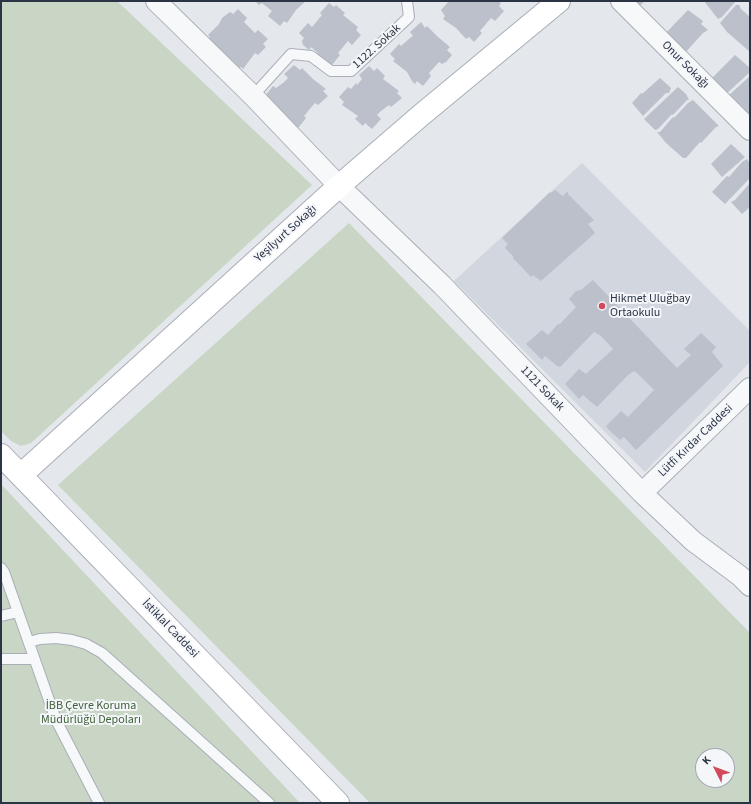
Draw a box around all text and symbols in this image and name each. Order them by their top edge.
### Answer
street label: 1122. Sokak [350,22,404,72]
street label: Onur Sokağı [658,38,712,92]
street label: Yeşilyurt Sokağı [252,202,320,266]
place label: Hikmet Uluğbay Ortaokulu [610,292,690,320]
marker: Hikmet Uluğbay Ortaokulu [597,301,607,311]
street label: 1121 Sokak [517,364,567,414]
street label: Lütfi Kırdar Caddesi [656,402,736,480]
street label: İstiklal Caddesi [139,597,201,661]
park label: İBB Çevre Koruma Müdürlüğü Depoları [41,699,141,727]
north arrow [695,748,735,788]
text: K [699,753,714,768]

